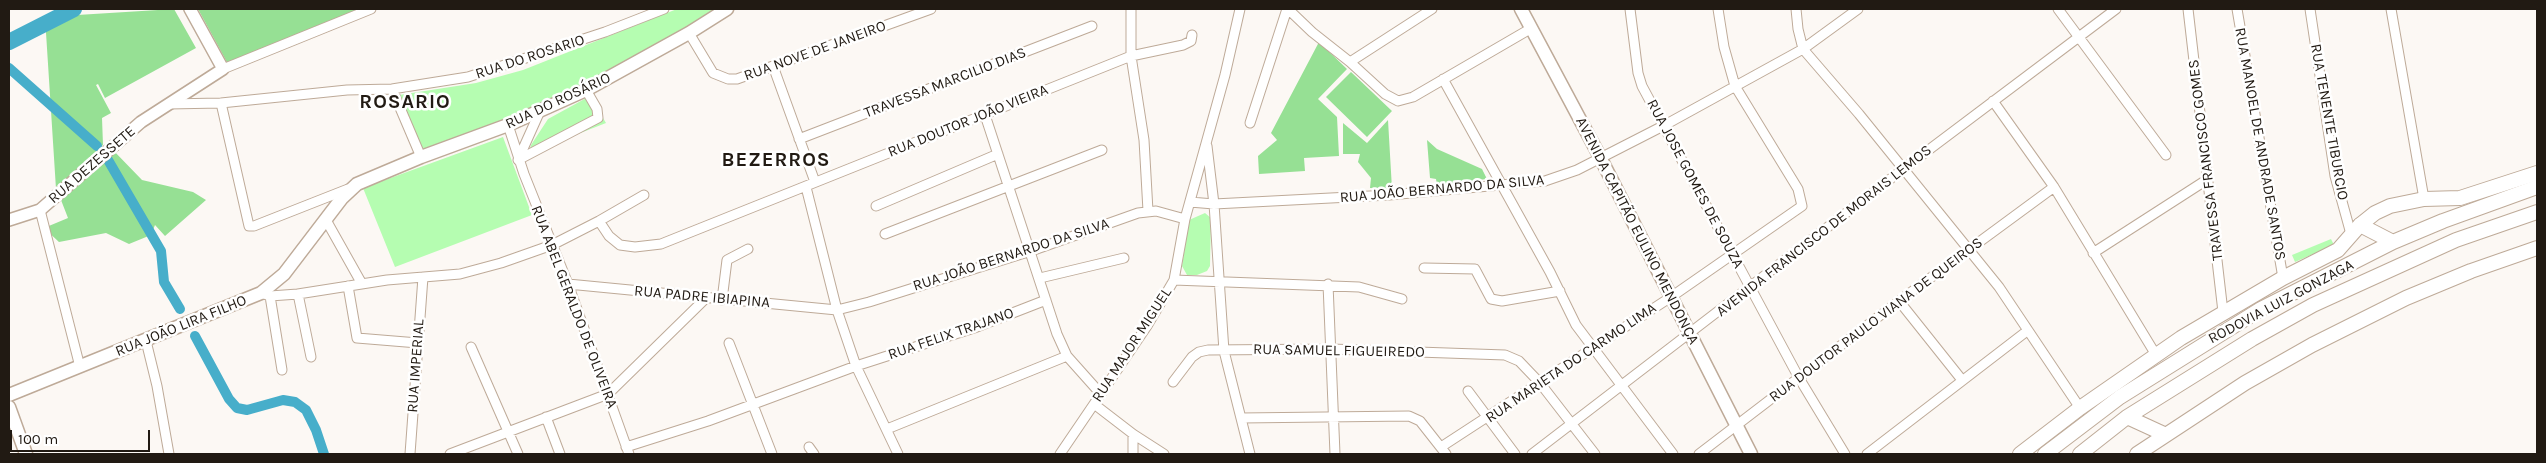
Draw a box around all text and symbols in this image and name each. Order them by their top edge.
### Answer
street label: RUA NOVE DE JANEIRO [742,17,888,85]
street label: RUA MANOEL DE ANDRADE SANTOS [2231,26,2289,262]
street label: RUA DO ROSARIO [473,31,587,83]
street label: RUA TENENTE TIBURCIO [2306,42,2352,202]
street label: TRAVESSA MARCILIO DIAS [861,44,1029,122]
street label: TRAVESSA FRANCISCO GOMES [2185,58,2227,262]
street label: RUA DO ROSÁRIO [503,69,613,133]
street label: RUA DOUTOR JOÃO VIEIRA [885,81,1051,161]
district label: ROSARIO [358,90,452,114]
street label: RUA JOSE GOMES DE SOUZA [1643,96,1747,272]
street label: AVENIDA CAPITÃO EULINO MENDONÇA [1572,114,1702,348]
street label: RUA DEZESSETE [45,122,139,208]
street label: AVENIDA FRANCISCO DE MORAIS LEMOS [1713,141,1935,321]
district label: BEZERROS [720,148,832,172]
street label: RUA JOÃO BERNARDO DA SILVA [1339,171,1545,207]
street label: RUA ABEL GERALDO DE OLIVEIRA [527,203,621,411]
street label: RUA JOÃO BERNARDO DA SILVA [911,215,1111,295]
street label: RUA DOUTOR PAULO VIANA DE QUEIROS [1766,234,1986,406]
street label: RODOVIA LUIZ GONZAGA [2205,256,2357,348]
street label: RUA PADRE IBIAPINA [633,282,771,312]
street label: RUA MAJOR MIGUEL [1088,284,1176,406]
street label: RUA JOÃO LIRA FILHO [113,291,249,361]
street label: RUA MARIETA DO CARMO LIMA [1482,299,1660,427]
street label: RUA FELIX TRAJANO [886,304,1016,364]
street label: RUA IMPERIAL [404,319,428,413]
street label: RUA SAMUEL FIGUEIREDO [1253,341,1425,361]
scale bar [12,420,152,452]
text: 100 m [18,430,58,448]

